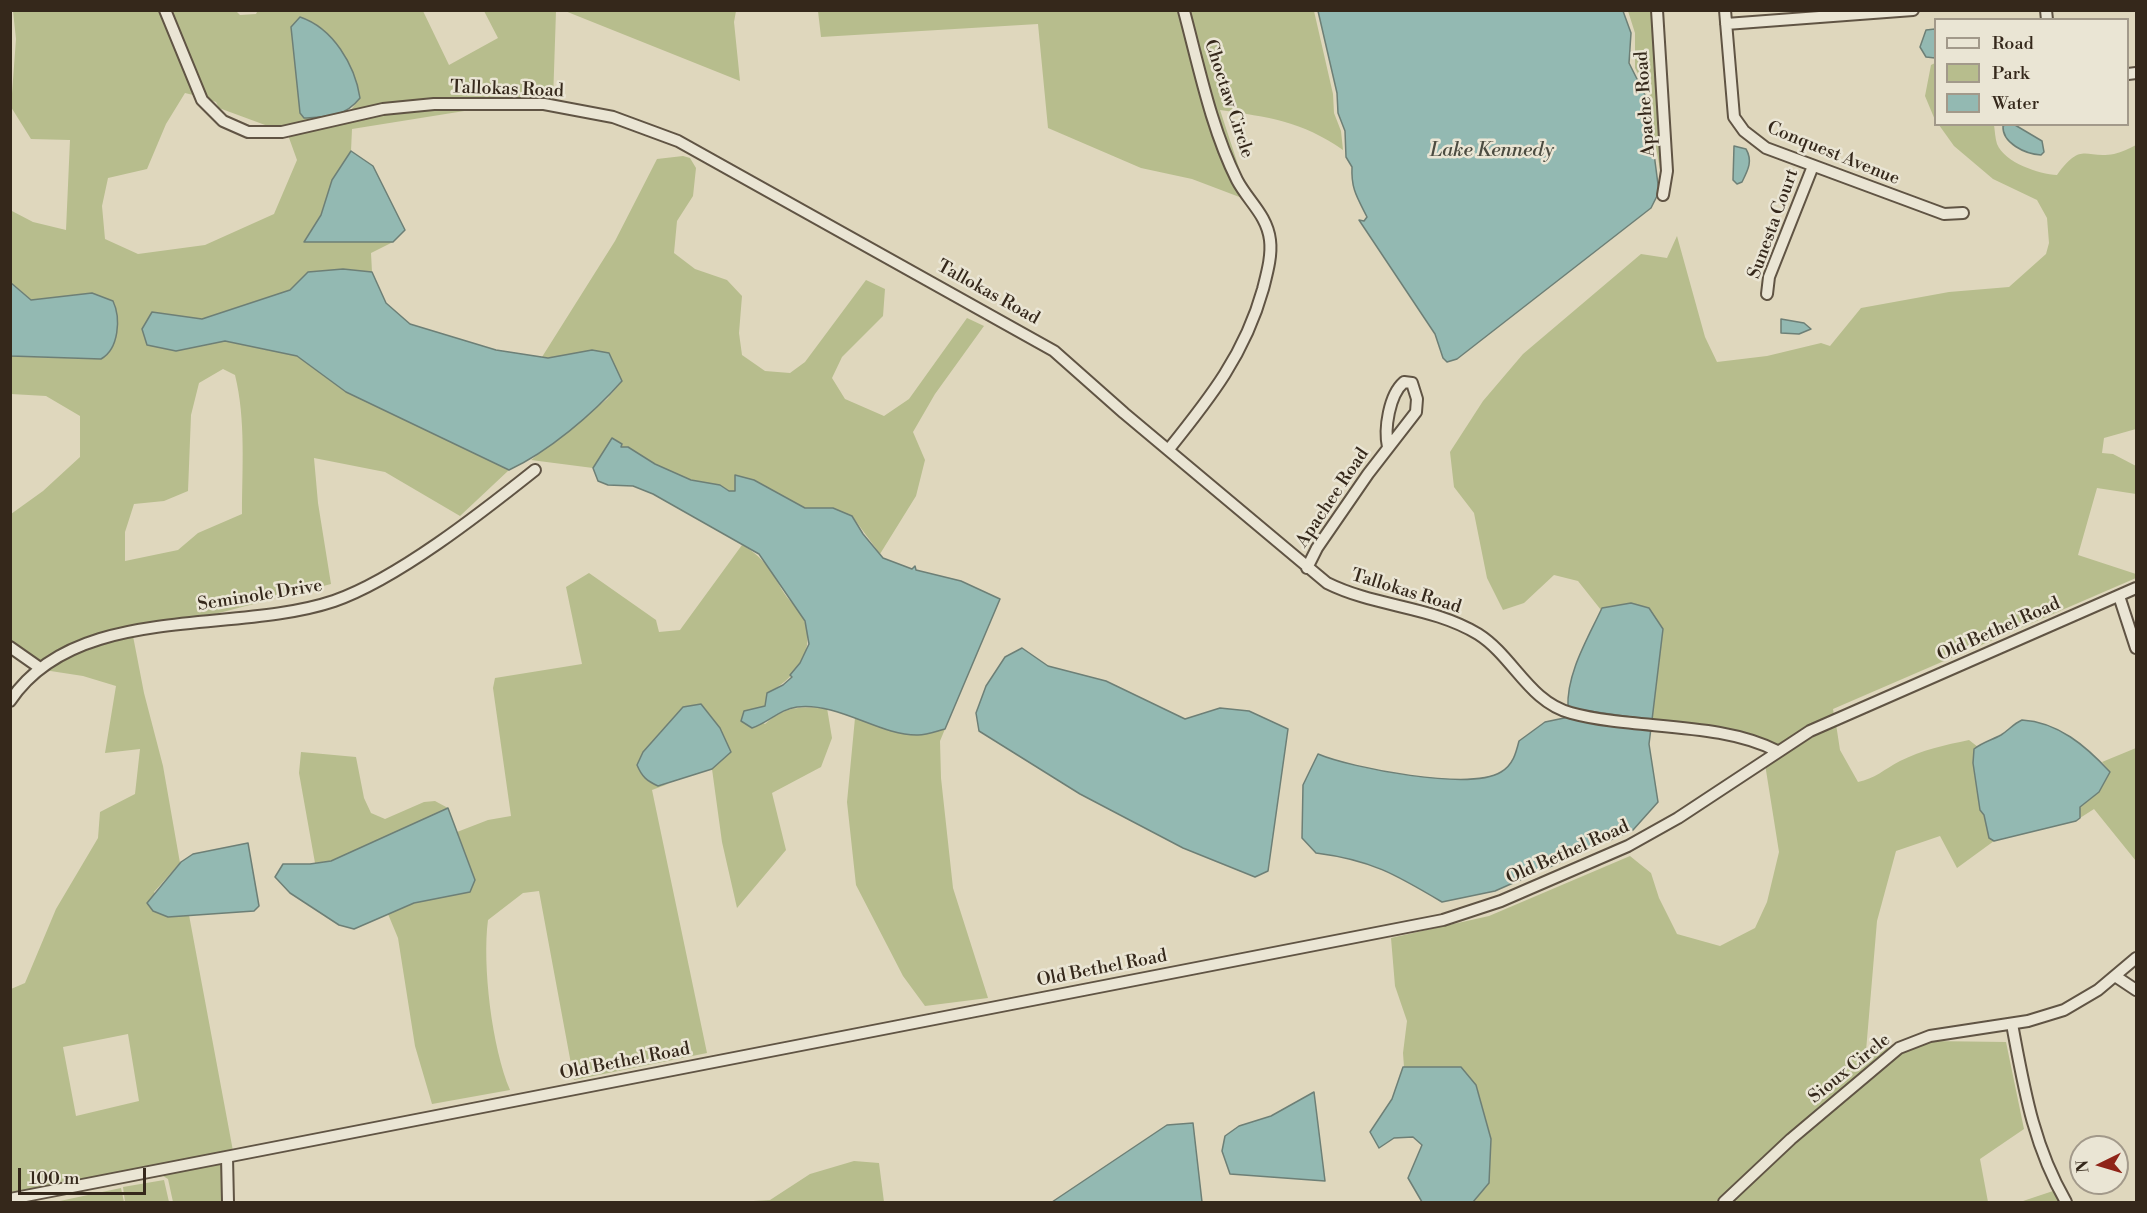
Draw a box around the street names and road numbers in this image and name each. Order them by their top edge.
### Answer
street label: Choctaw Circle [1199,37,1257,161]
street label: Apache Road [1632,50,1660,158]
street label: Tallokas Road [450,77,564,103]
street label: Conquest Avenue [1764,118,1902,190]
street label: Sunesta Court [1744,166,1804,282]
street label: Tallokas Road [933,256,1043,330]
street label: Apachee Road [1292,444,1374,552]
street label: Tallokas Road [1348,565,1464,619]
street label: Seminole Drive [196,575,324,617]
street label: Old Bethel Road [1934,593,2064,667]
street label: Old Bethel Road [1503,816,1633,890]
street label: Old Bethel Road [1035,946,1169,992]
street label: Sioux Circle [1805,1030,1895,1108]
street label: Old Bethel Road [558,1039,692,1085]

